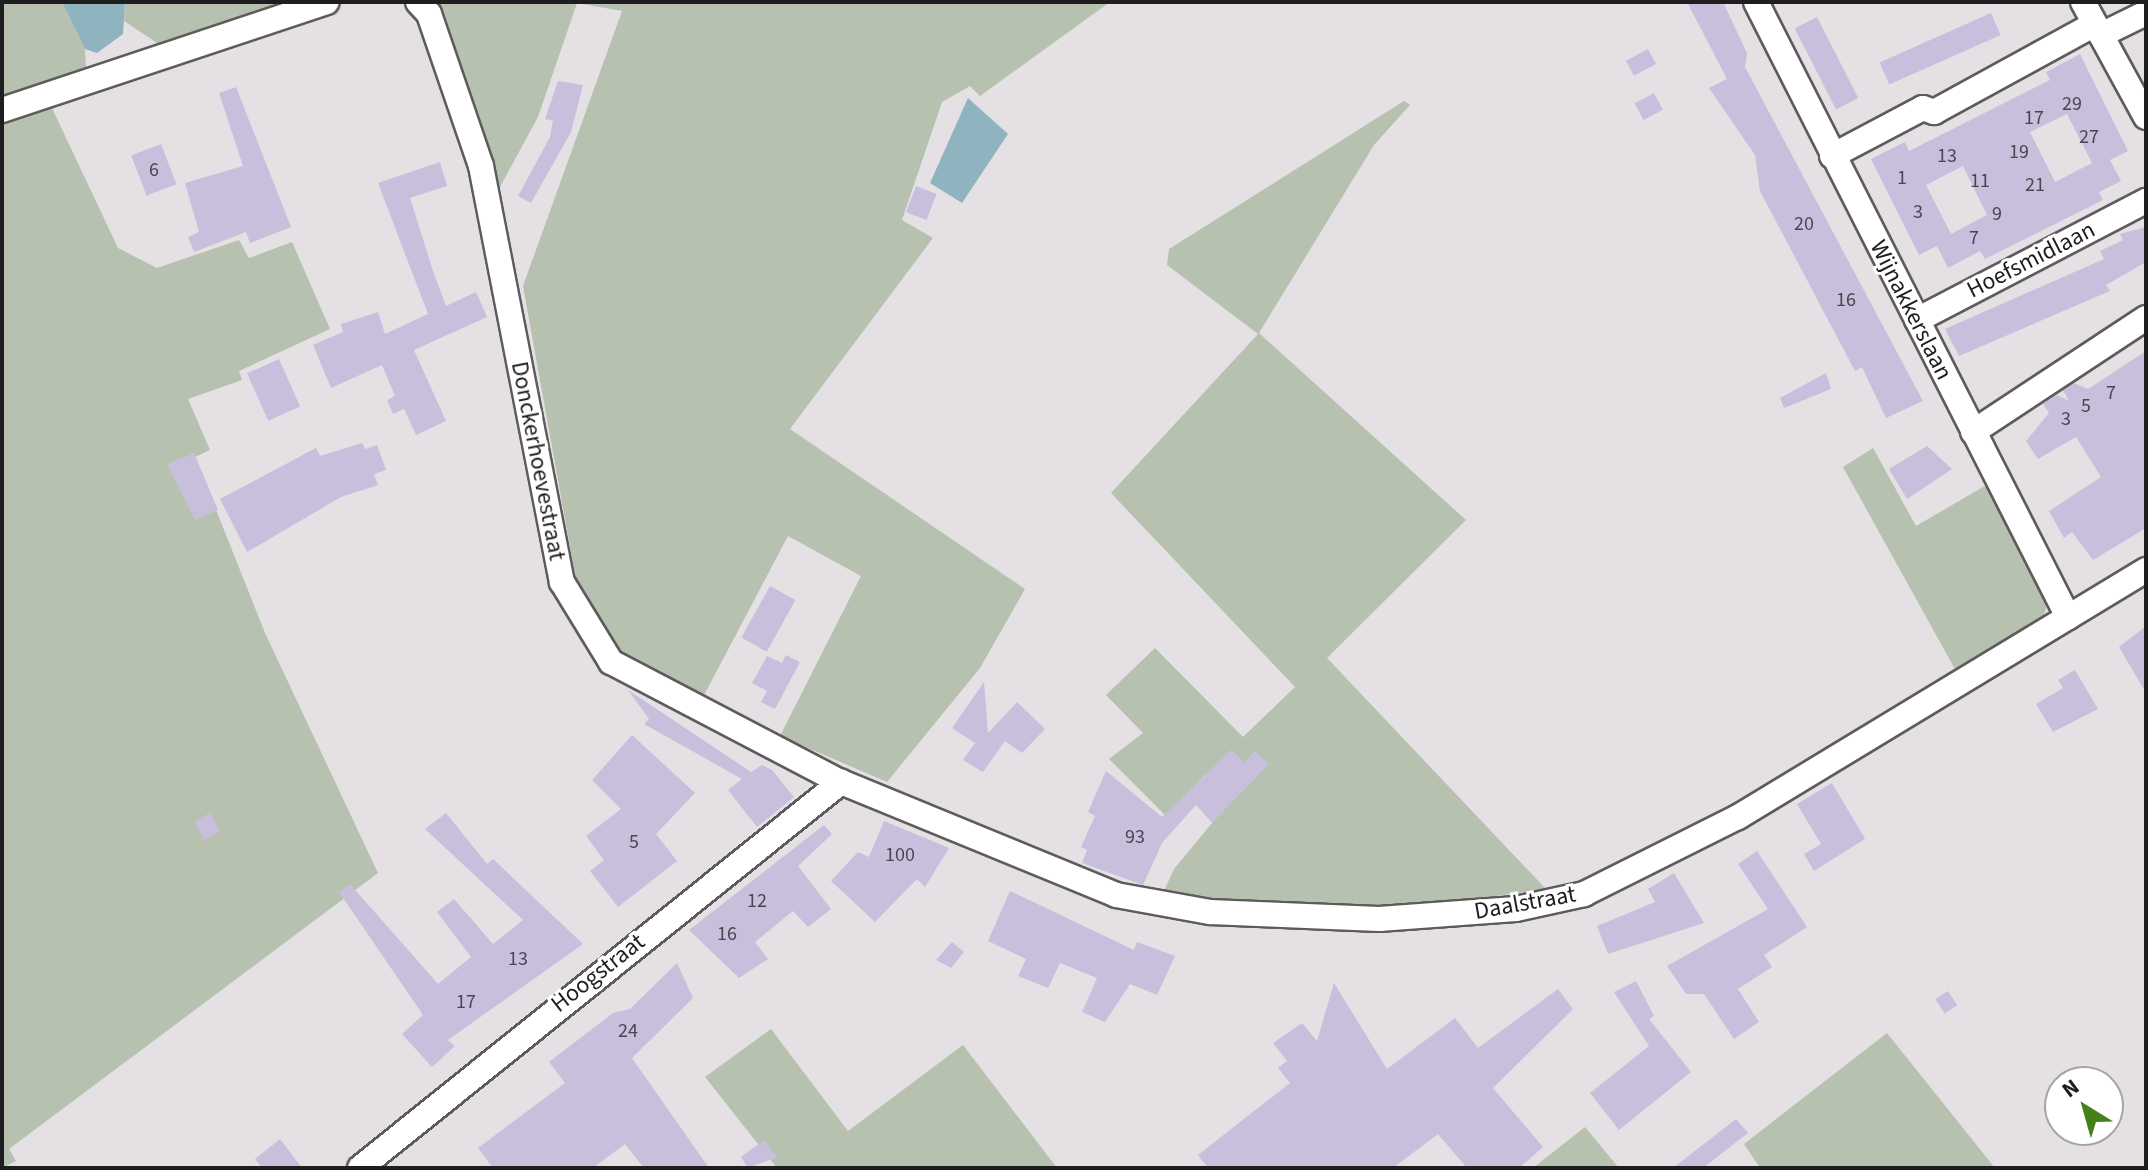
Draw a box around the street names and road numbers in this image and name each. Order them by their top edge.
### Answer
street label: Hoefsmidlaan [1962,215,2100,305]
street label: Wijnakkerslaan [1863,235,1959,385]
street label: Donckerhoevestraat [505,359,571,563]
street label: Daalstraat [1472,880,1578,926]
street label: Hoogstraat [545,927,651,1019]

